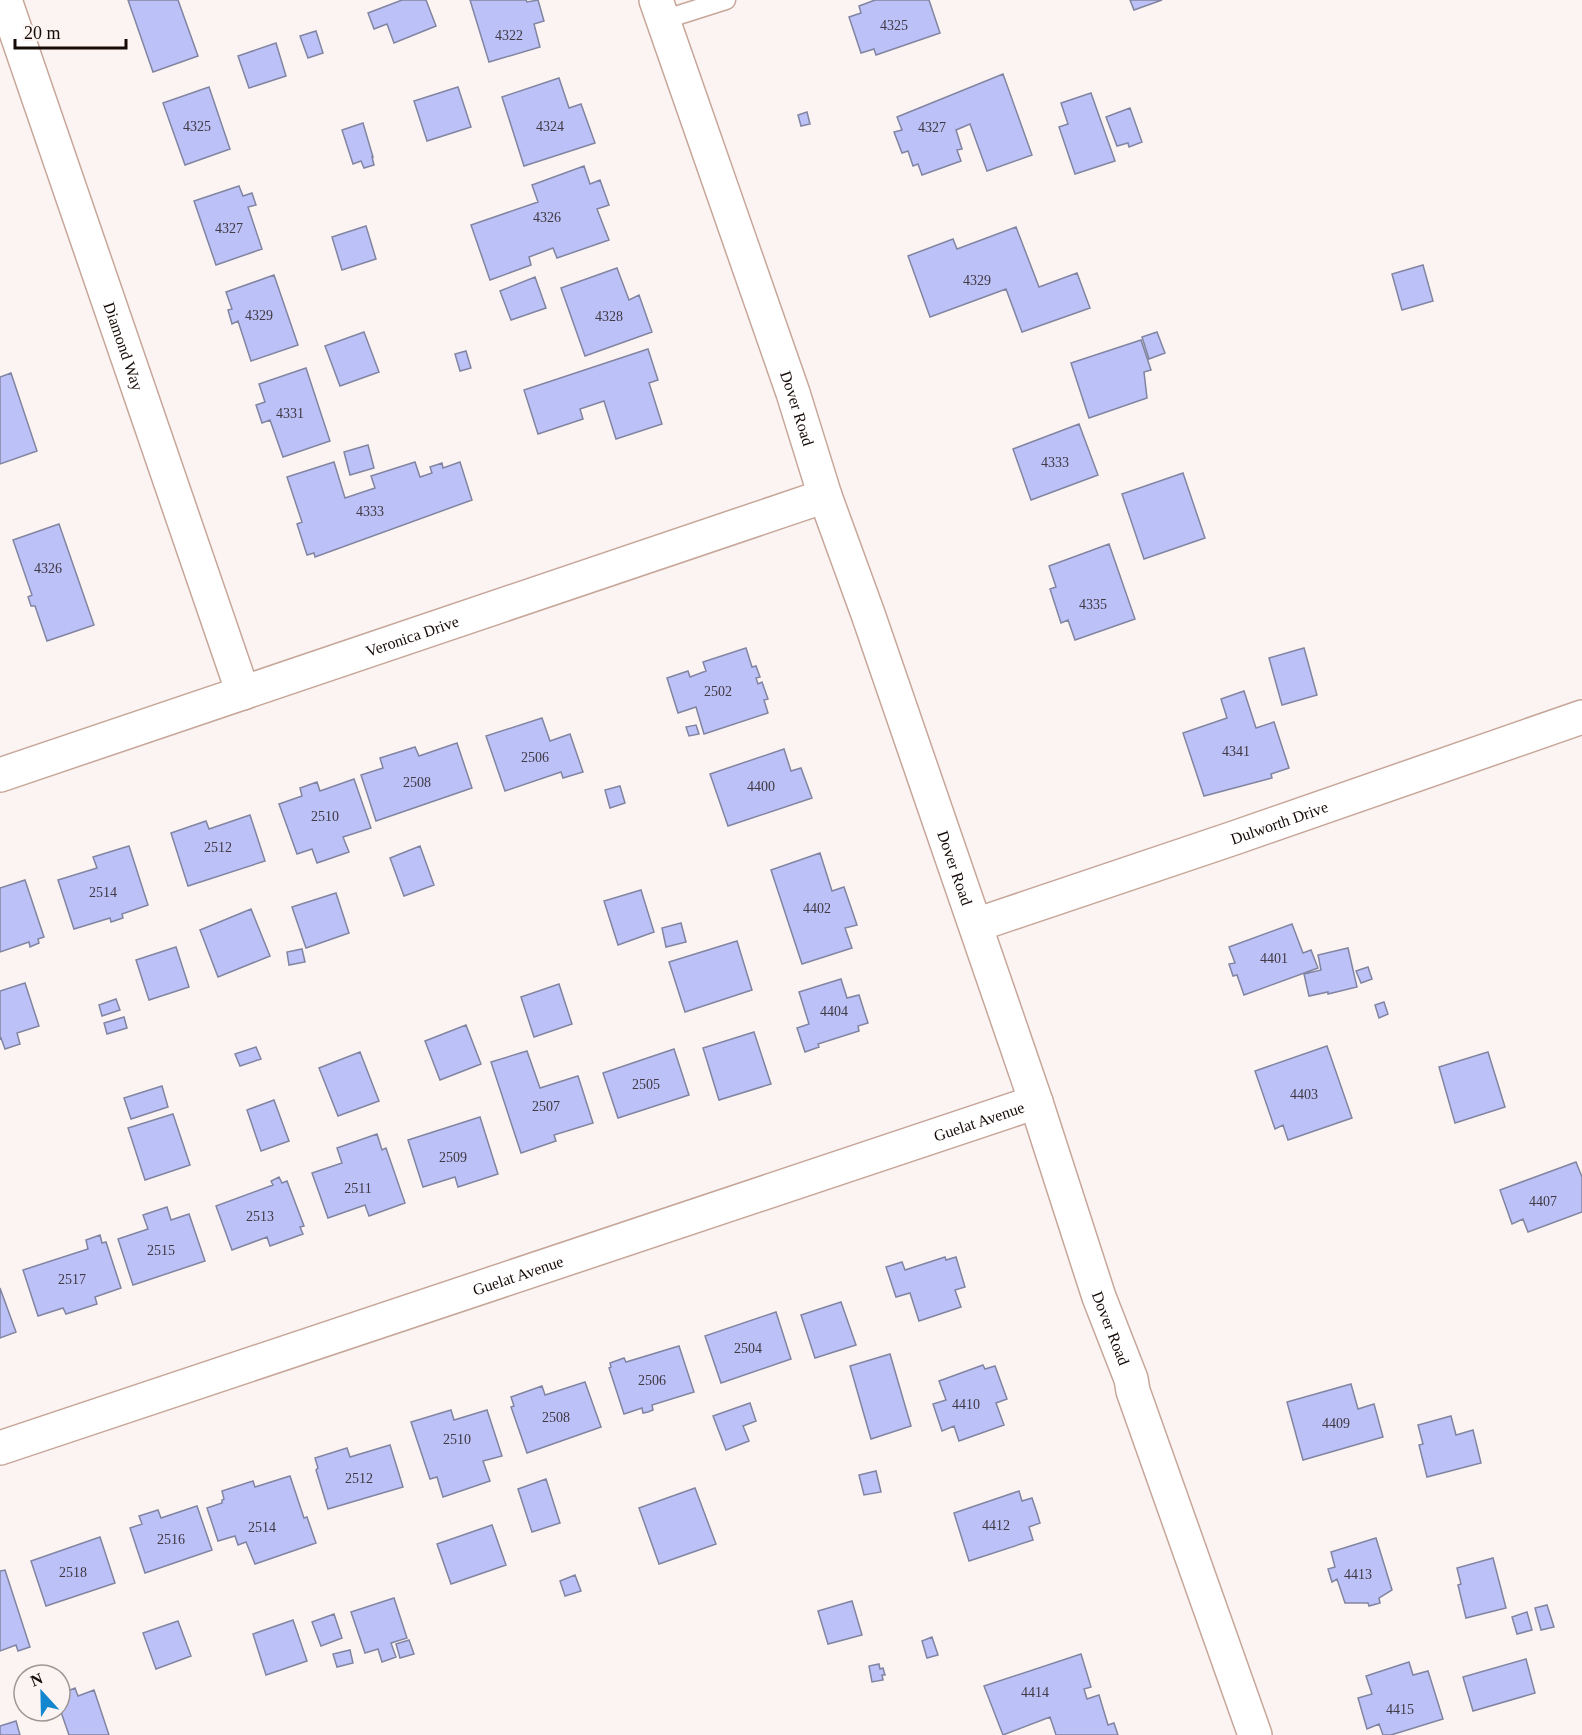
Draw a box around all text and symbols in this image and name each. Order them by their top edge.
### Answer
scale bar [15,12,126,50]
house number: 4325 [880,18,908,33]
text: 20 m [24,23,61,43]
house number: 4322 [495,28,523,43]
house number: 4325 [183,119,211,134]
house number: 4324 [536,119,564,134]
house number: 4327 [918,120,946,135]
house number: 4326 [533,210,561,225]
house number: 4327 [215,221,243,236]
house number: 4329 [963,273,991,288]
street label: Diamond Way [100,300,146,393]
house number: 4329 [245,308,273,323]
house number: 4328 [595,309,623,324]
street label: Dover Road [777,369,817,448]
house number: 4331 [276,406,304,421]
house number: 4333 [1041,455,1069,470]
house number: 4333 [356,504,384,519]
house number: 4326 [34,561,62,576]
house number: 4335 [1079,597,1107,612]
street label: Veronica Drive [363,612,461,660]
house number: 2502 [704,684,732,699]
house number: 4341 [1222,744,1250,759]
house number: 2506 [521,750,549,765]
house number: 2508 [403,775,431,790]
house number: 4400 [747,779,775,794]
street label: Dulworth Drive [1228,798,1330,848]
house number: 2510 [311,809,339,824]
street label: Dover Road [934,828,976,907]
house number: 2512 [204,840,232,855]
house number: 2514 [89,885,117,900]
house number: 4402 [803,901,831,916]
house number: 4401 [1260,951,1288,966]
house number: 4404 [820,1004,848,1019]
house number: 2505 [632,1077,660,1092]
house number: 4403 [1290,1087,1318,1102]
house number: 2507 [532,1099,560,1114]
street label: Guelat Avenue [932,1099,1026,1145]
house number: 2509 [439,1150,467,1165]
house number: 2511 [344,1181,372,1196]
house number: 4407 [1529,1194,1557,1209]
house number: 2513 [246,1209,274,1224]
house number: 2515 [147,1243,175,1258]
street label: Guelat Avenue [471,1252,566,1299]
house number: 2517 [58,1272,86,1287]
street label: Dover Road [1089,1289,1133,1368]
house number: 2504 [734,1341,762,1356]
house number: 2506 [638,1373,666,1388]
house number: 4410 [952,1397,980,1412]
house number: 2508 [542,1410,570,1425]
house number: 4409 [1322,1416,1350,1431]
house number: 2510 [443,1432,471,1447]
house number: 2512 [345,1471,373,1486]
house number: 4412 [982,1518,1010,1533]
house number: 2514 [248,1520,276,1535]
house number: 2516 [157,1532,185,1547]
house number: 2518 [59,1565,87,1580]
house number: 4413 [1344,1567,1372,1582]
north arrow [12,1663,72,1723]
text: N [28,1669,46,1690]
house number: 4414 [1021,1685,1049,1700]
house number: 4415 [1386,1702,1414,1717]

